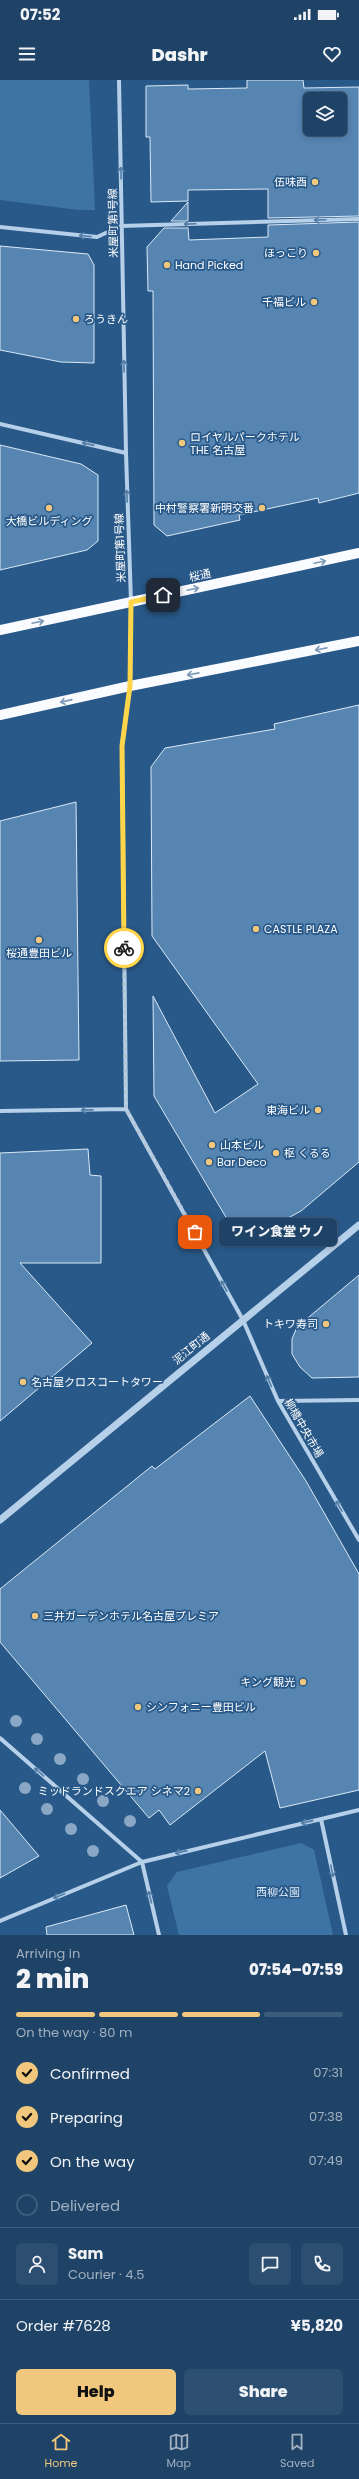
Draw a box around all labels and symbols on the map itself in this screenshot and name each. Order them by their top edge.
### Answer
one-way arrow [117,167,125,180]
place label: 伍味酉 [274,174,307,190]
marker: 伍味酉 [310,177,320,187]
street label: 米屋町第1号線 [104,188,122,258]
one-way arrow [314,217,327,224]
one-way arrow [184,220,197,228]
one-way arrow [79,232,92,240]
place label: ほっこり [264,245,308,261]
marker: ほっこり [311,248,321,258]
place label: Hand Picked [175,257,243,273]
marker: Hand Picked [162,260,172,270]
place label: 千福ビル [262,294,306,310]
marker: 千福ビル [309,297,319,307]
place label: ろうきん [84,311,128,327]
marker: ろうきん [71,314,81,324]
one-way arrow [120,360,128,373]
place label: ロイヤルパークホテル THE 名古屋 [190,429,300,458]
marker: ロイヤルパークホテル THE 名古屋 [177,438,187,448]
one-way arrow [82,440,95,448]
one-way arrow [124,490,131,503]
place label: 中村警察署新明交番 [155,500,254,516]
marker: 大橋ビルディング [44,503,54,513]
marker: 中村警察署新明交番 [257,503,267,513]
place label: 大橋ビルディング [5,513,93,529]
street label: 米屋町第1号線 [111,513,129,583]
one-way arrow [313,557,326,565]
street label: 桜通 [188,565,212,585]
pin [146,578,180,612]
one-way arrow [186,584,199,592]
one-way arrow [31,617,44,625]
one-way arrow [315,645,328,653]
one-way arrow [187,670,200,678]
one-way arrow [60,697,73,705]
place label: CASTLE PLAZA [264,921,338,937]
marker: CASTLE PLAZA [251,924,261,934]
courier [104,928,144,968]
marker: 桜通豊田ビル [34,935,44,945]
place label: 桜通豊田ビル [6,945,72,961]
place label: 東海ビル [266,1102,310,1118]
marker: 東海ビル [313,1105,323,1115]
one-way arrow [81,1106,94,1113]
place label: 山本ビル [220,1137,264,1153]
marker: 山本ビル [207,1140,217,1150]
place label: 枢 くるる [284,1145,331,1161]
marker: 枢 くるる [271,1148,281,1158]
place label: Bar Deco [217,1154,267,1170]
marker: Bar Deco [204,1157,214,1167]
pin [178,1215,212,1249]
callout: ワイン食堂 ウノ [219,1218,337,1246]
one-way arrow [220,1280,228,1292]
place label: トキワ寿司 [263,1316,318,1332]
marker: トキワ寿司 [321,1319,331,1329]
street label: 泥江町通 [169,1328,213,1368]
place label: 名古屋クロスコートタワー [31,1374,163,1390]
one-way arrow [265,1375,272,1387]
marker: 名古屋クロスコートタワー [18,1377,28,1387]
street label: 柳橋中央市場 [281,1395,327,1461]
one-way arrow [335,1500,343,1512]
place label: 三井ガーデンホテル名古屋プレミア [43,1608,219,1624]
marker: 三井ガーデンホテル名古屋プレミア [30,1611,40,1621]
place label: キング観光 [240,1674,295,1690]
marker: キング観光 [298,1677,308,1687]
place label: シンフォニー豊田ビル [146,1699,256,1715]
marker: シンフォニー豊田ビル [133,1702,143,1712]
one-way arrow [34,1768,45,1777]
place label: ミッドランドスクエア シネマ2 [38,1783,190,1799]
marker: ミッドランドスクエア シネマ2 [193,1786,203,1796]
one-way arrow [301,1819,314,1827]
one-way arrow [175,1849,188,1857]
one-way arrow [328,1864,336,1877]
park label: 西柳公園 [256,1884,300,1900]
one-way arrow [146,1891,154,1904]
one-way arrow [54,1893,66,1901]

